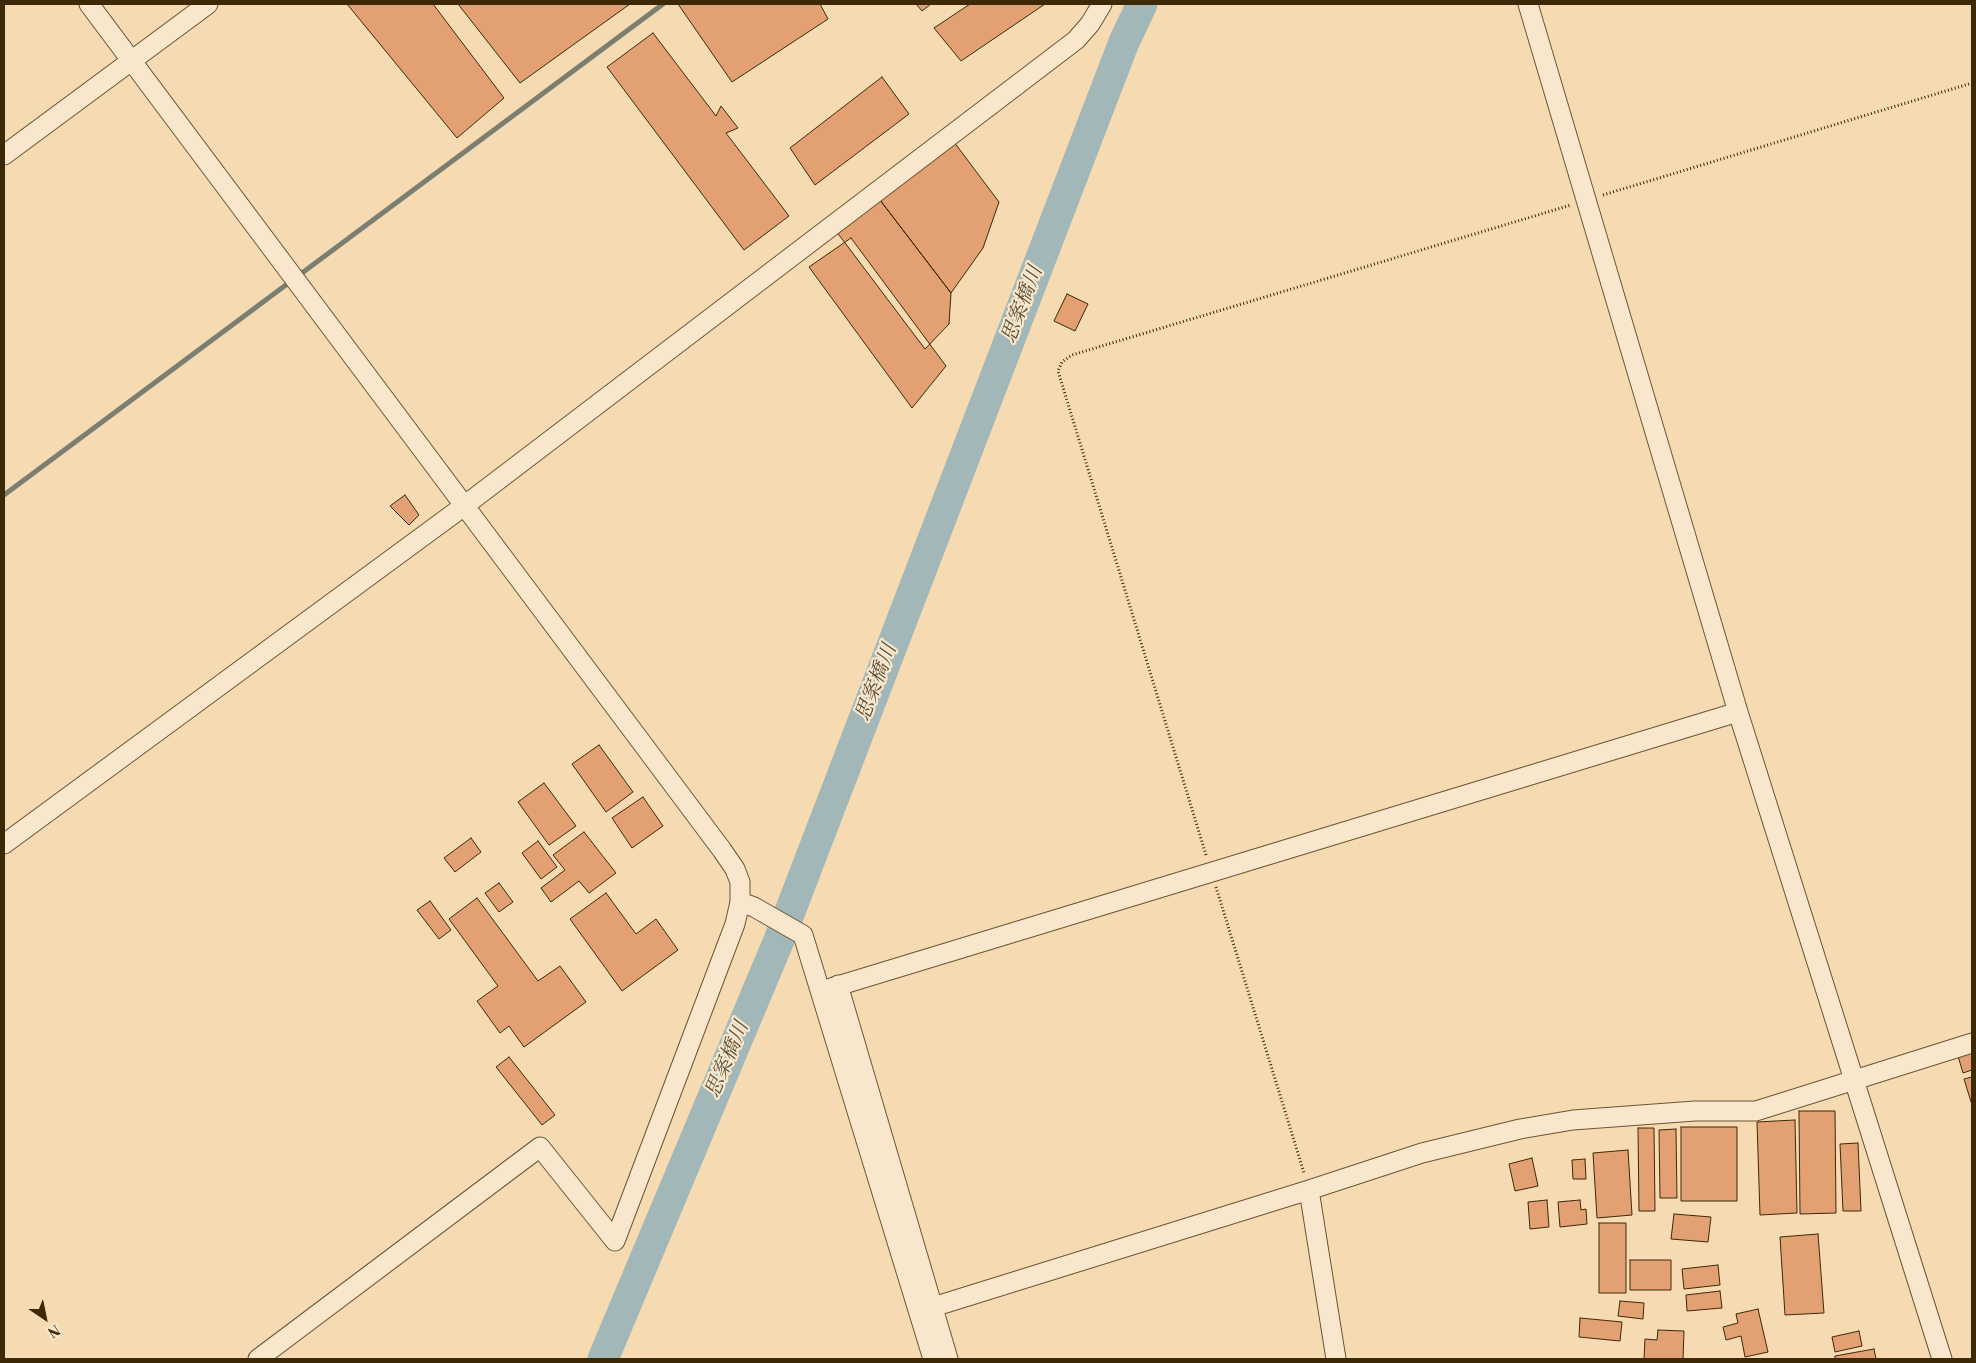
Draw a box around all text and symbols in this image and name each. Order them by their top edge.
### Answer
water label: 思案橋川 [997,263,1049,347]
water label: 思案橋川 [851,641,903,725]
water label: 思案橋川 [701,1018,755,1102]
north arrow [20,1293,70,1343]
text: N [44,1320,63,1341]

